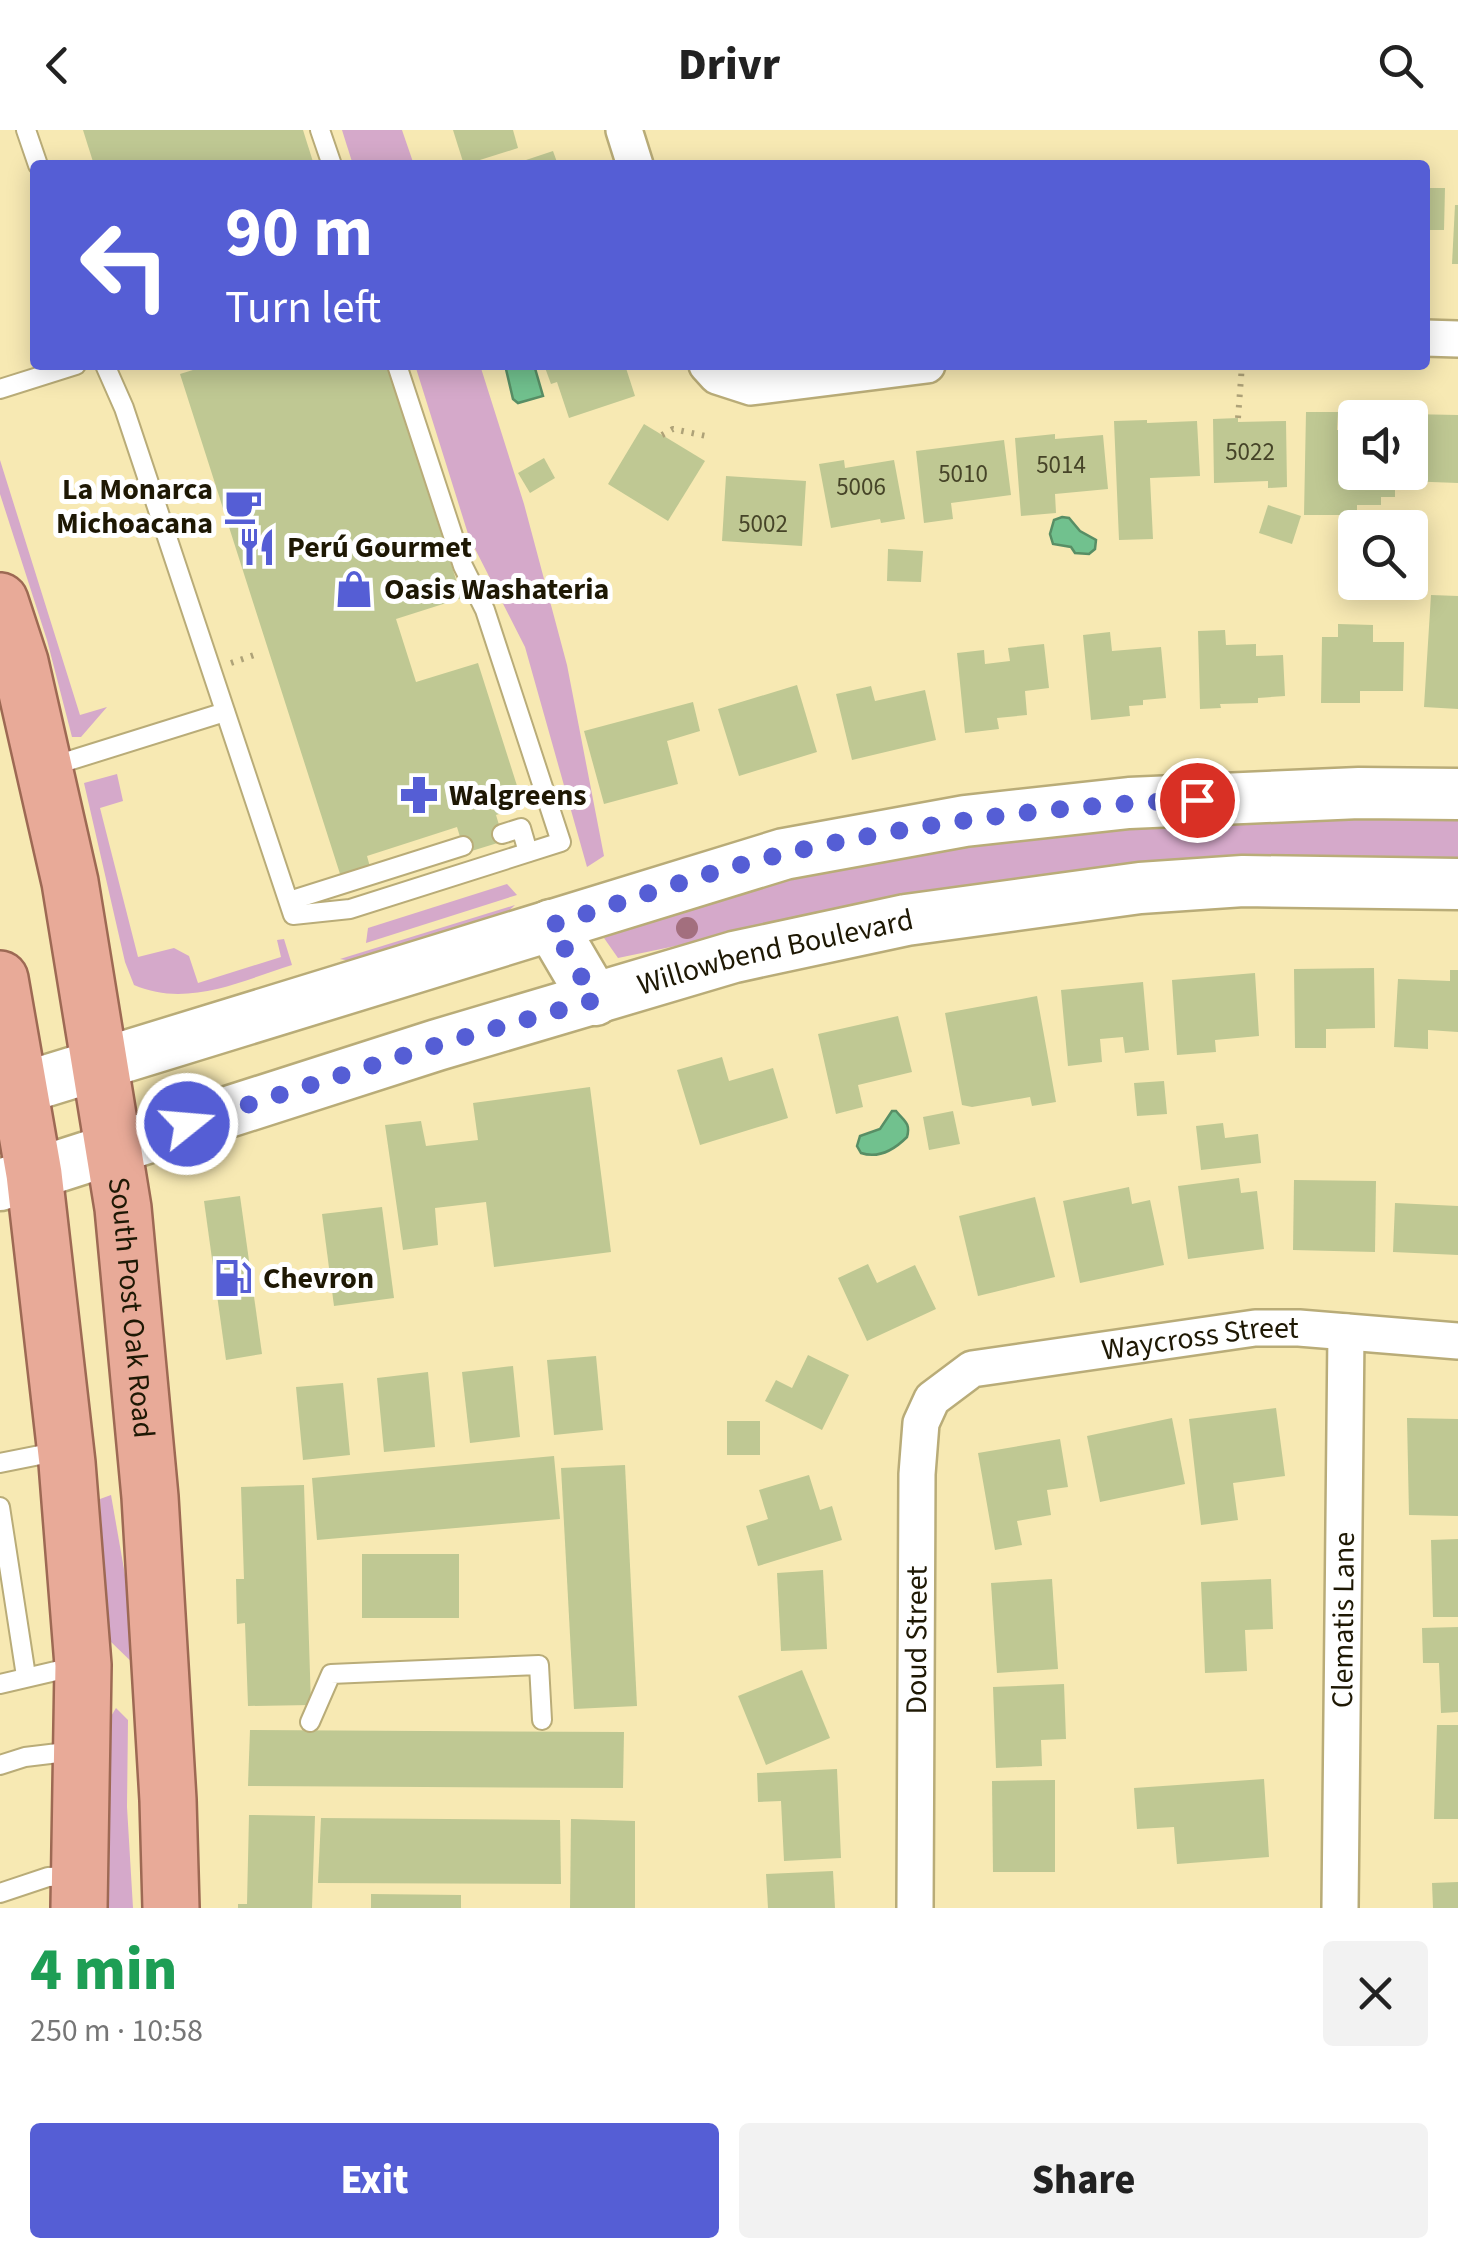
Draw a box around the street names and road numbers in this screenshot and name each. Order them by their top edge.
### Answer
street label: Willowbend Boulevard [632,898,917,1007]
street label: South Post Oak Road [96,1174,165,1440]
street label: Waycross Street [1099,1307,1299,1372]
street label: Clematis Lane [1321,1532,1366,1708]
street label: Doud Street [895,1565,939,1715]

